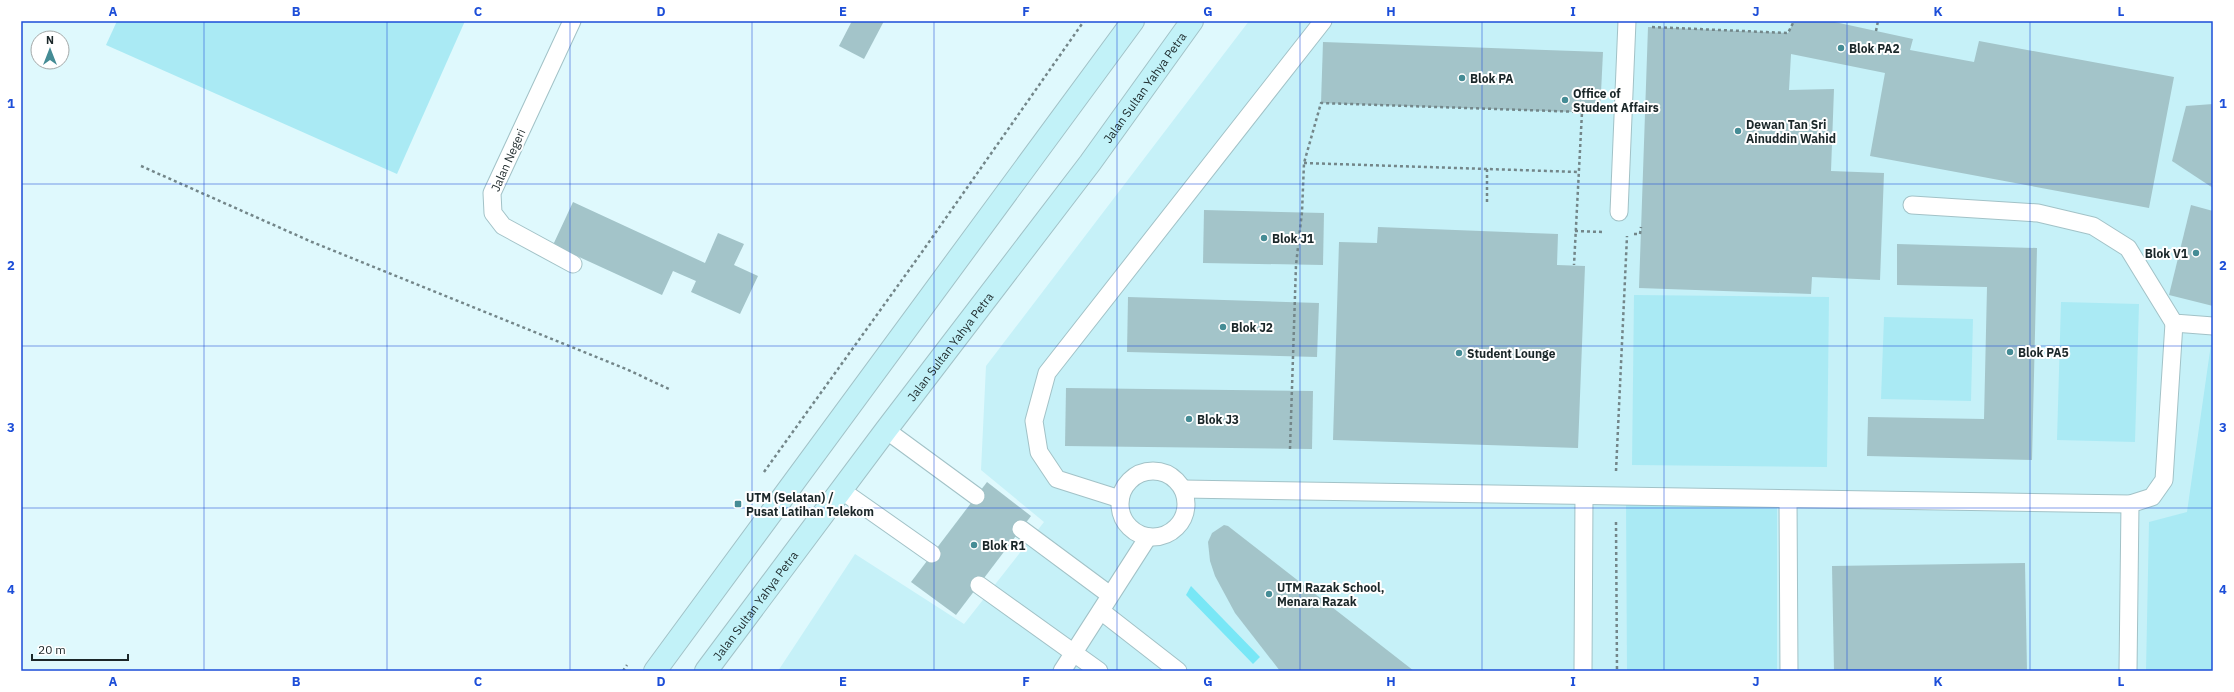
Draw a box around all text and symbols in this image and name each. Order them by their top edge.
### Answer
text: A [109,3,118,20]
text: B [292,3,301,20]
text: C [474,3,483,20]
text: D [656,3,666,20]
text: E [839,3,847,20]
text: F [1022,3,1030,20]
text: G [1203,3,1213,20]
text: H [1386,3,1396,20]
text: I [1570,3,1576,20]
text: J [1752,3,1760,20]
text: K [1933,3,1943,20]
text: L [2118,3,2125,20]
street label: Jalan Sultan Yahya Petra [1100,29,1189,146]
north arrow [30,30,70,70]
text: N [46,33,54,47]
place label: Blok PA2 [1849,41,1900,56]
marker: Blok PA2 [1836,43,1846,53]
place label: Blok PA [1470,71,1513,86]
marker: Blok PA [1457,73,1467,83]
place label: Office of Student Affairs [1573,86,1659,115]
text: 1 [7,95,15,112]
marker: Office of Student Affairs [1560,95,1570,105]
text: 1 [2219,95,2227,112]
place label: Dewan Tan Sri Ainuddin Wahid [1746,117,1836,146]
street label: Jalan Negeri [487,126,529,194]
marker: Dewan Tan Sri Ainuddin Wahid [1733,126,1743,136]
place label: Blok J1 [1272,231,1314,246]
marker: Blok J1 [1259,233,1269,243]
place label: Blok V1 [2145,246,2188,261]
marker: Blok V1 [2191,248,2201,258]
text: 2 [7,257,15,274]
text: 2 [2219,257,2227,274]
street label: Jalan Sultan Yahya Petra [904,289,996,404]
place label: Blok J2 [1231,320,1273,335]
marker: Blok J2 [1218,322,1228,332]
place label: Blok PA5 [2018,345,2069,360]
place label: Student Lounge [1467,346,1556,361]
marker: Blok PA5 [2005,347,2015,357]
marker: Student Lounge [1454,348,1464,358]
place label: Blok J3 [1197,412,1239,427]
marker: Blok J3 [1184,414,1194,424]
text: 3 [7,419,15,436]
text: 3 [2219,419,2227,436]
place label: UTM (Selatan) / Pusat Latihan Telekom [746,490,874,519]
marker: UTM (Selatan) / Pusat Latihan Telekom [733,499,743,509]
place label: Blok R1 [982,538,1025,553]
marker: Blok R1 [969,540,979,550]
street label: Jalan Sultan Yahya Petra [709,547,801,663]
place label: UTM Razak School, Menara Razak [1277,580,1384,609]
text: 4 [7,581,15,598]
text: 4 [2219,581,2227,598]
marker: UTM Razak School, Menara Razak [1264,589,1274,599]
scale bar [32,636,128,662]
text: 20 m [38,642,66,657]
text: A [109,673,118,690]
text: B [292,673,301,690]
text: C [474,673,483,690]
text: D [656,673,666,690]
text: E [839,673,847,690]
text: F [1022,673,1030,690]
text: G [1203,673,1213,690]
text: H [1386,673,1396,690]
text: I [1570,673,1576,690]
text: J [1752,673,1760,690]
text: K [1933,673,1943,690]
text: L [2118,673,2125,690]

